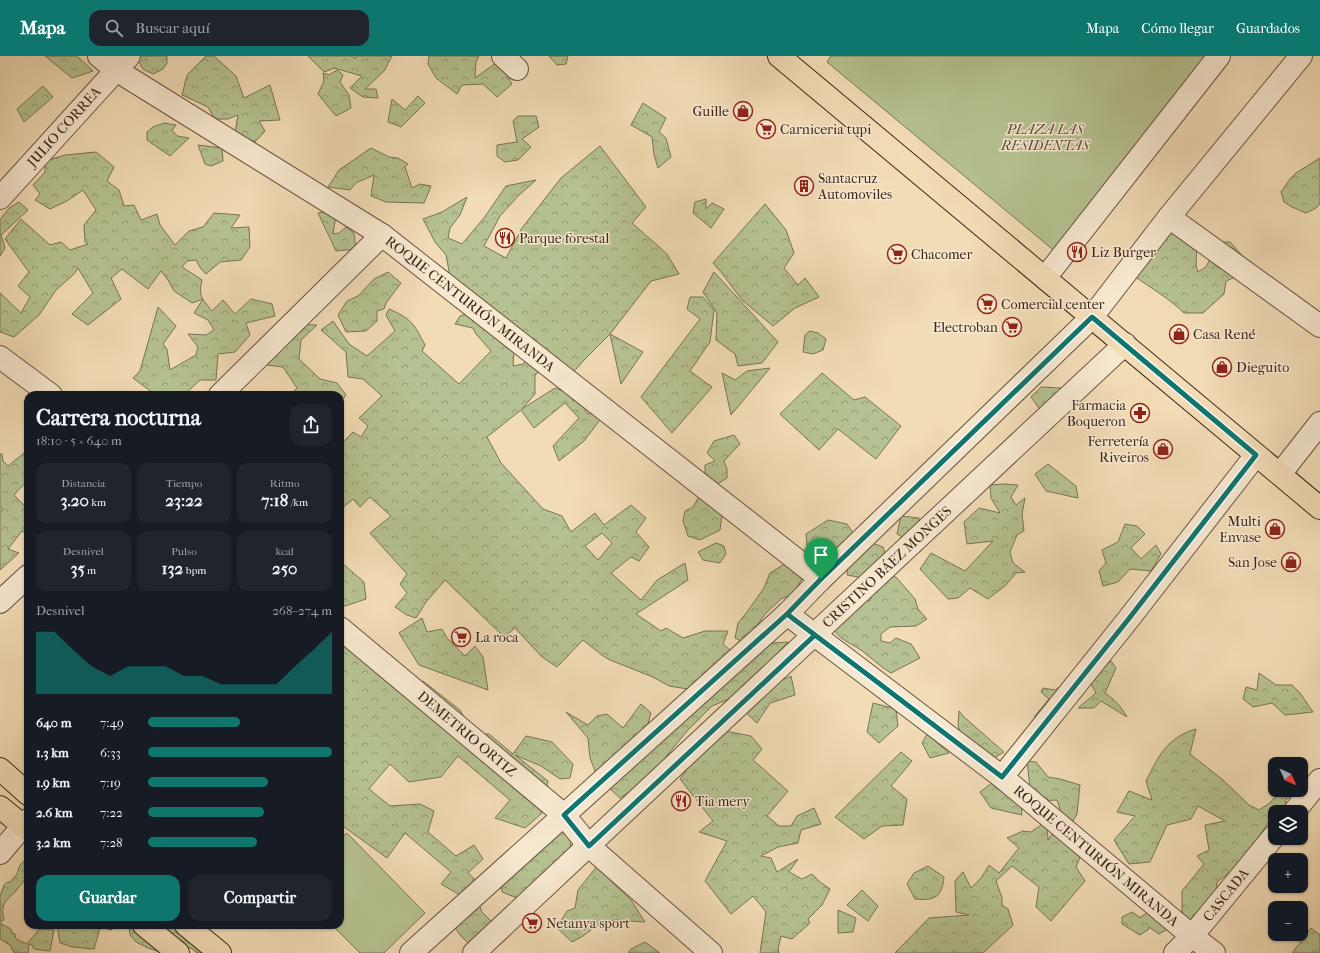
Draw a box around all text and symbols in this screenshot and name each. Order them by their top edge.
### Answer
search box [89,10,369,46]
text: Mapa [20,17,65,39]
icon: search [103,17,125,39]
text: Buscar aquí [135,19,210,37]
text: Mapa [1086,20,1119,37]
text: Cómo llegar [1141,20,1214,37]
text: Guardados [1236,20,1300,37]
street label: JULIO CORREA [23,83,105,171]
shop icon: Guille [732,100,754,122]
place label: Guille [692,103,729,120]
supermarket icon: Carniceria tupi [755,118,777,140]
place label: Carniceria tupi [780,121,871,138]
park label: PLAZA LAS RESIDENTAS [1000,121,1090,154]
place label: Santacruz Automoviles [817,170,892,203]
building icon: Santacruz Automoviles [793,175,815,197]
restaurant icon: Parque forestal [494,227,516,249]
place label: Parque forestal [519,230,610,247]
street label: ROQUE CENTURIÓN MIRANDA [382,232,559,376]
restaurant icon: Liz Burger [1066,241,1088,263]
supermarket icon: Chacomer [886,243,908,265]
place label: Liz Burger [1091,244,1156,261]
place label: Chacomer [911,246,972,263]
supermarket icon: Comercial center [976,293,998,315]
place label: Comercial center [1001,296,1105,313]
supermarket icon: Electroban [1001,316,1023,338]
place label: Electroban [933,319,998,336]
shop icon: Casa René [1168,323,1190,345]
place label: Casa René [1193,326,1256,343]
shop icon: Dieguito [1211,356,1233,378]
place label: Dieguito [1236,359,1289,376]
place label: Farmacia Boqueron [1067,397,1127,430]
pharmacy icon: Farmacia Boqueron [1129,402,1151,424]
button: share [290,404,332,446]
text: Carrera nocturna [36,405,201,431]
text: 18:10 · 5 × 640 m [36,433,122,448]
place label: Ferretería Riveiros [1087,433,1150,466]
shop icon: Ferretería Riveiros [1152,438,1174,460]
text: Distancia [61,477,105,490]
text: Tiempo [166,477,202,490]
text: Ritmo [270,477,300,490]
text: 3.20 [61,490,89,510]
text: 23:22 [165,490,203,510]
text: 7:18 [261,490,288,510]
text: km [89,496,106,509]
text: /km [288,496,308,509]
street label: CRISTINO BÁEZ MONGES [818,502,955,631]
place label: Multi Envase [1219,513,1261,546]
shop icon: Multi Envase [1264,518,1286,540]
pin [804,538,838,579]
icon: arrive [810,544,832,566]
text: Desnivel [63,545,104,558]
text: Pulso [171,545,197,558]
text: kcal [275,545,294,558]
shop icon: San Jose [1280,551,1302,573]
place label: San Jose [1228,554,1277,571]
text: 35 [70,558,85,578]
text: 132 [162,558,183,578]
text: 250 [272,558,297,578]
text: m [85,564,96,577]
text: bpm [183,564,206,577]
text: Desnivel [36,603,85,618]
text: 268–274 m [272,603,332,618]
supermarket icon: La roca [450,626,472,648]
place label: La roca [475,629,519,646]
street label: DEMETRIO ORTIZ [414,688,521,781]
text: 640 m [36,715,71,730]
text: 7:49 [100,715,124,730]
text: 1.3 km [36,745,69,760]
text: 6:33 [100,745,121,760]
north arrow [1268,757,1308,797]
map controls [1268,757,1308,941]
text: 1.9 km [36,775,70,790]
text: 7:19 [100,775,121,790]
street label: ROQUE CENTURIÓN MIRANDA [1010,781,1183,931]
restaurant icon: Tia mery [670,790,692,812]
place label: Tia mery [695,793,750,810]
text: 2.6 km [36,805,73,820]
text: 7:22 [100,805,123,820]
button: layers [1268,805,1308,845]
text: 3.2 km [36,835,71,850]
text: 7:28 [100,835,123,850]
button: + [1268,853,1308,893]
street label: CASCADA [1199,864,1253,925]
button: Guardar [36,875,180,921]
button: Compartir [188,875,332,921]
button: − [1268,901,1308,941]
supermarket icon: Netanya sport [521,912,543,934]
place label: Netanya sport [546,915,630,932]

